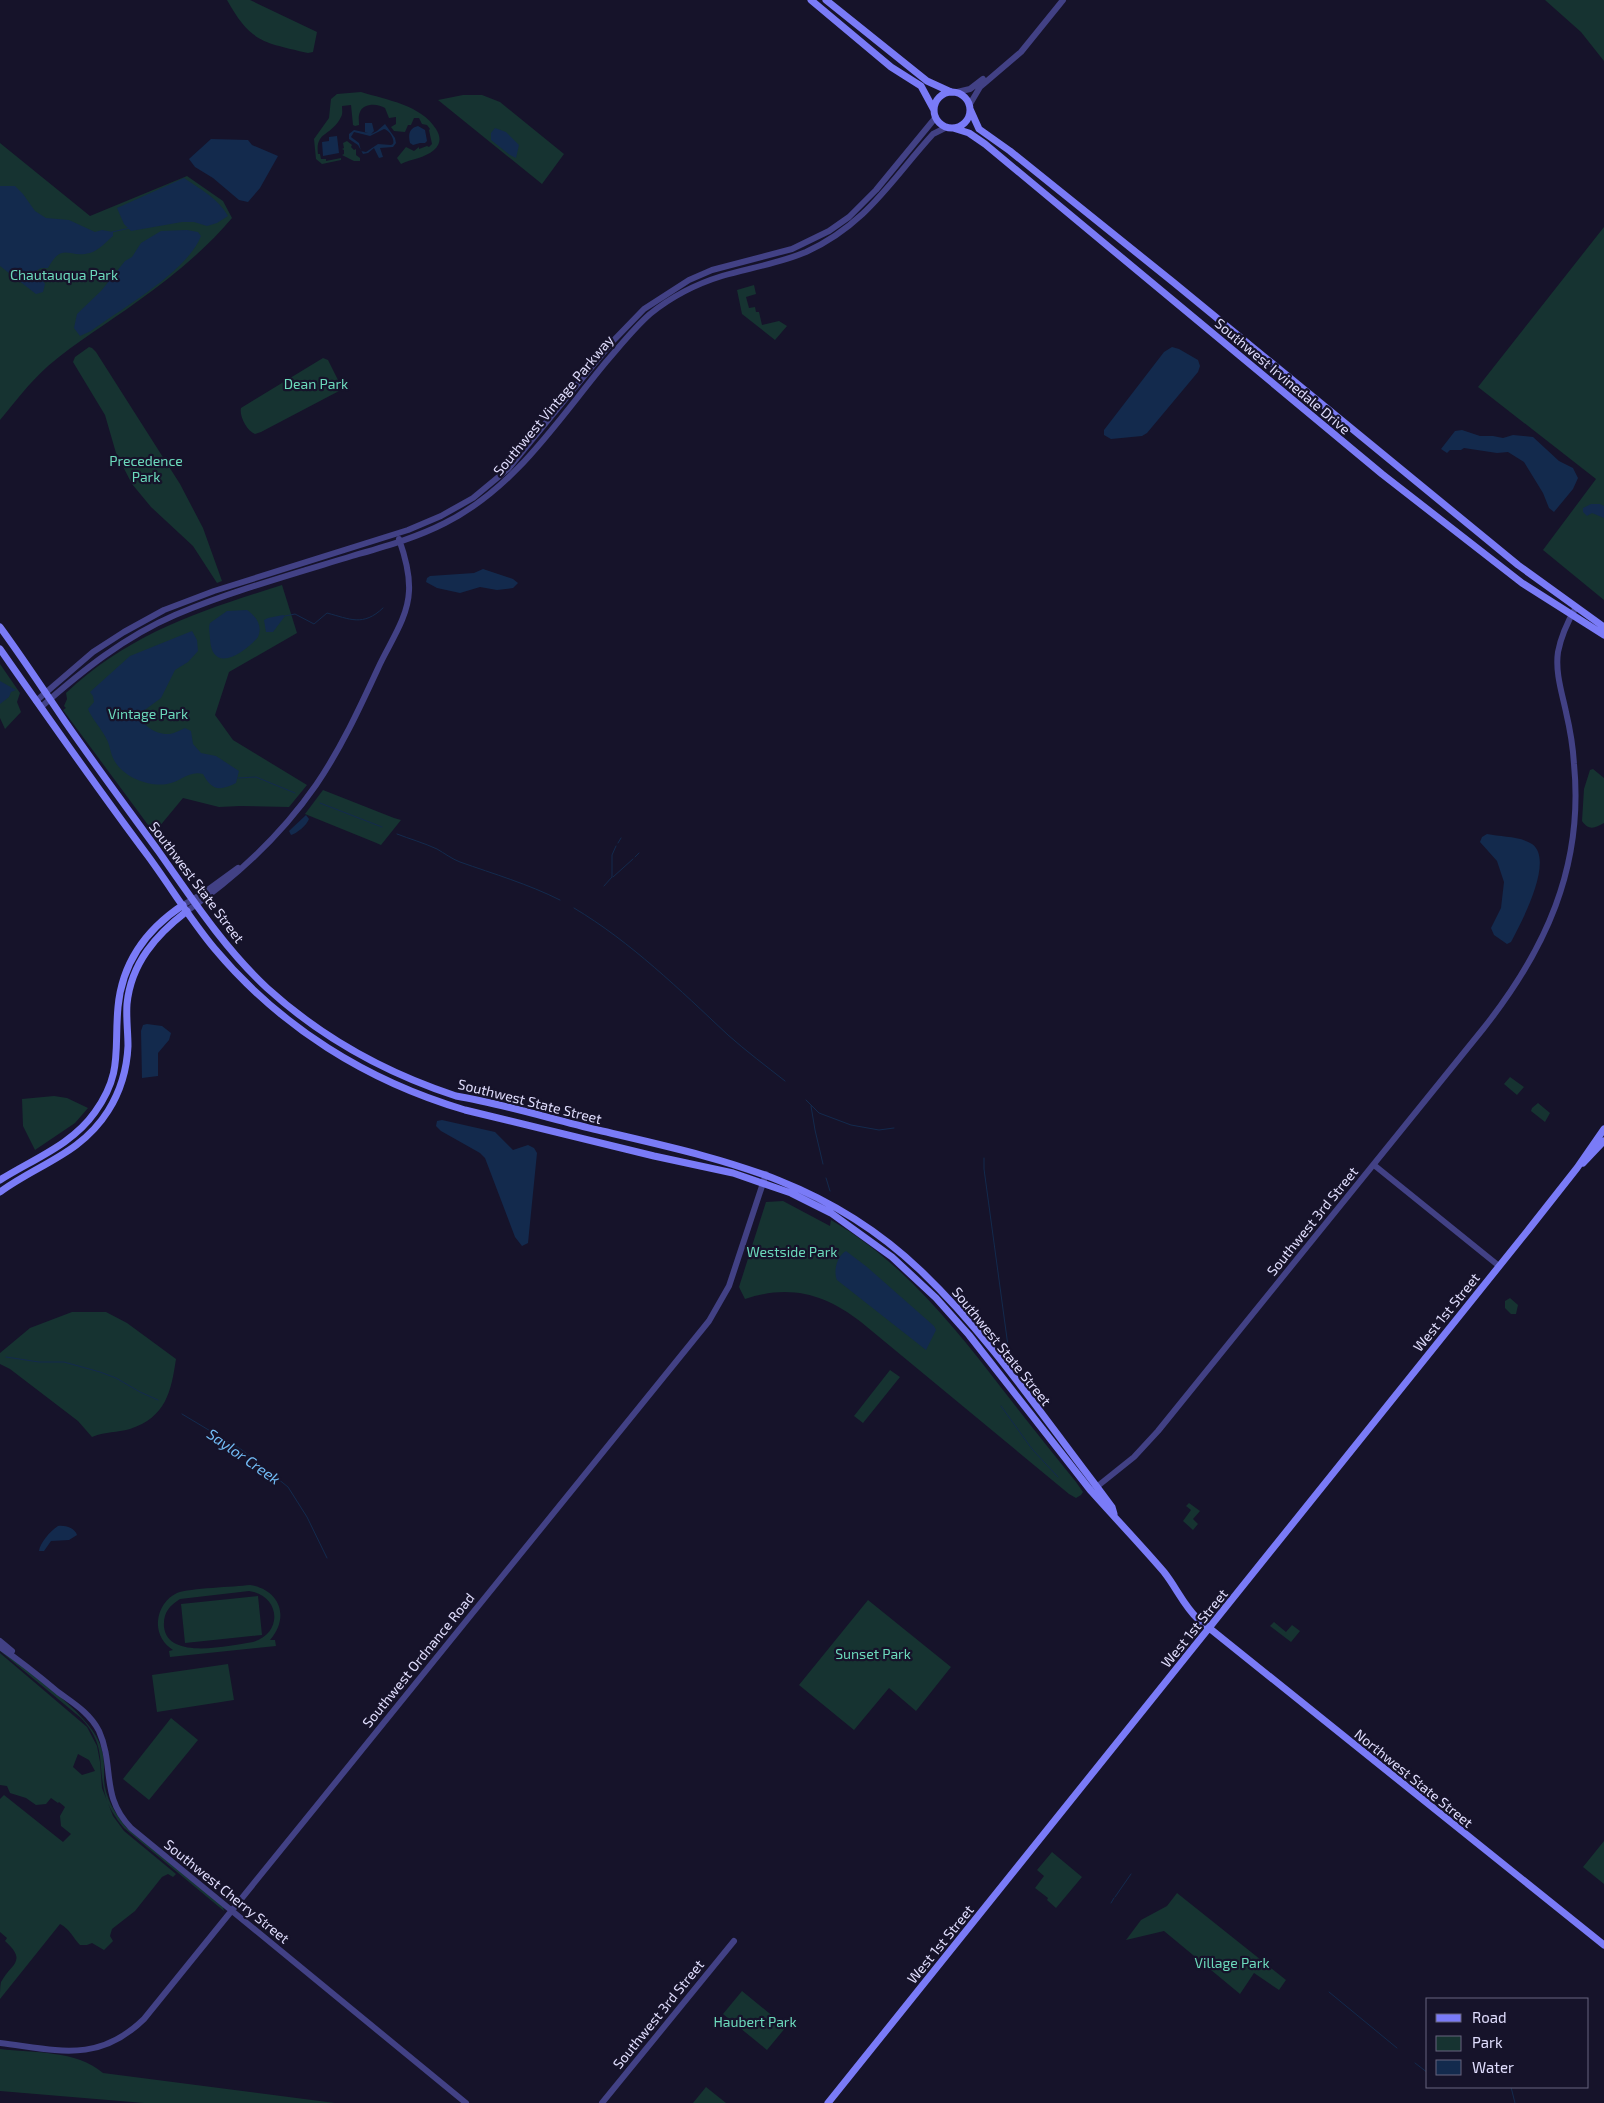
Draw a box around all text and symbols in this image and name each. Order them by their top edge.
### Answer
park label: Chautauqua Park [10,266,118,283]
street label: Southwest Irvinedale Drive [1212,314,1354,438]
street label: Southwest Vintage Parkway [489,331,617,479]
park label: Dean Park [284,375,348,392]
park label: Precedence Park [109,452,183,485]
park label: Vintage Park [108,705,188,722]
street label: Southwest State Street [146,818,248,946]
street label: Southwest State Street [456,1075,604,1127]
street label: Southwest 3rd Street [1263,1163,1361,1279]
park label: Westside Park [747,1243,837,1260]
street label: West 1st Street [1409,1269,1483,1355]
street label: Southwest State Street [949,1283,1055,1409]
water label: Saylor Creek [203,1424,284,1489]
street label: West 1st Street [1157,1585,1231,1671]
street label: Southwest Ordnance Road [358,1589,478,1731]
park label: Sunset Park [835,1645,911,1662]
street label: Northwest State Street [1351,1725,1477,1831]
street label: Southwest Cherry Street [161,1835,293,1947]
street label: West 1st Street [903,1901,977,1987]
park label: Village Park [1194,1954,1270,1971]
street label: Southwest 3rd Street [609,1956,707,2072]
legend [1426,1998,1589,2088]
text: Road [1472,2008,1507,2026]
park label: Haubert Park [713,2013,797,2030]
text: Park [1472,2033,1503,2051]
text: Water [1472,2058,1514,2076]

